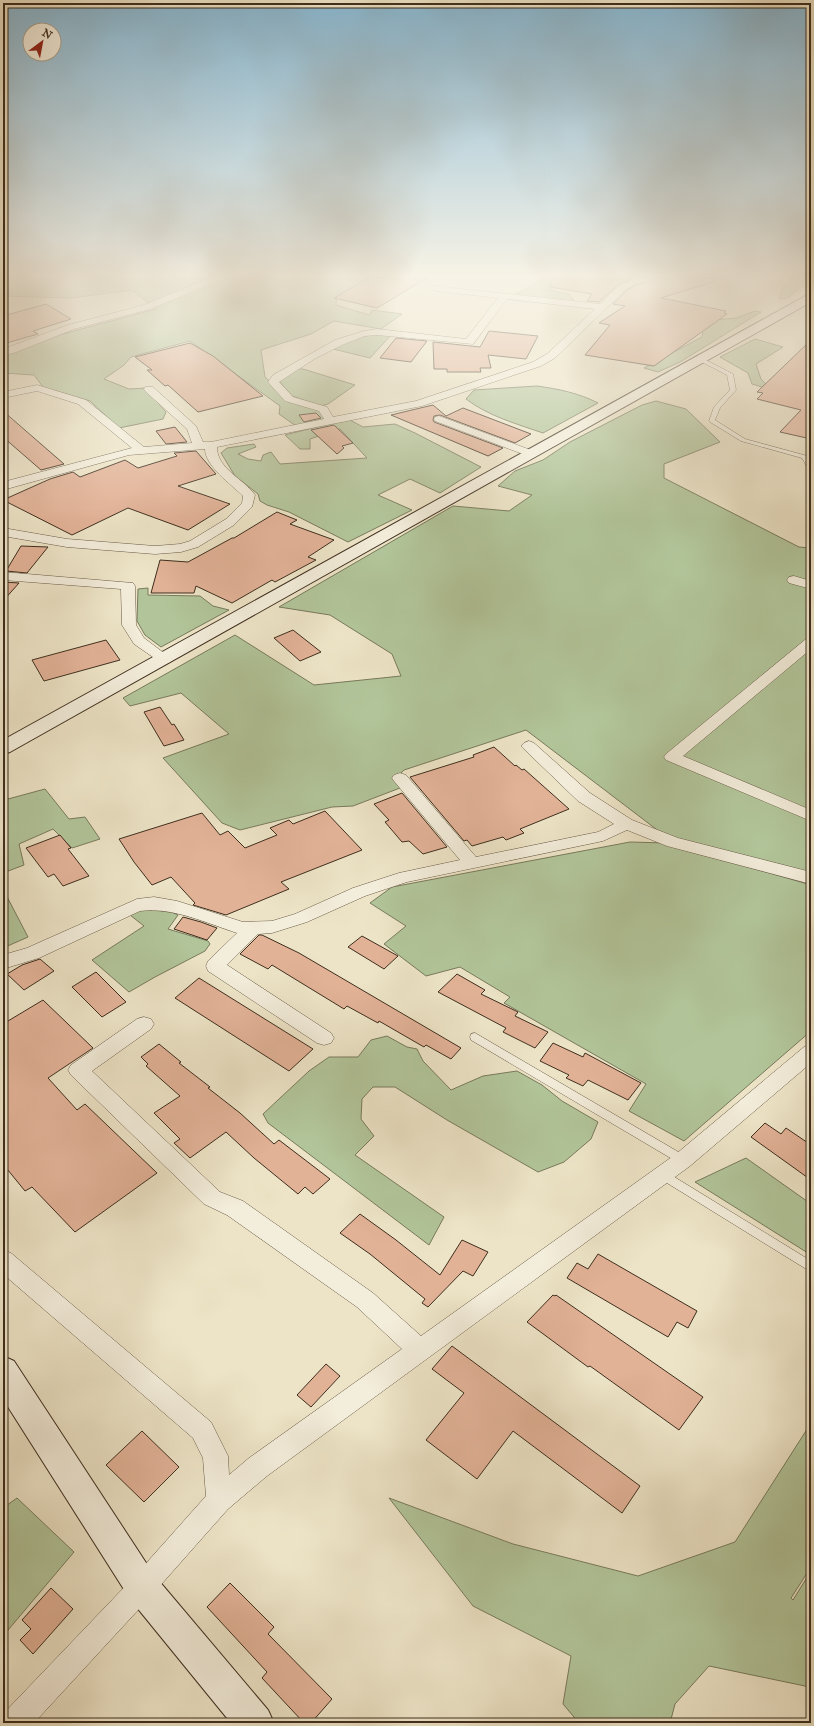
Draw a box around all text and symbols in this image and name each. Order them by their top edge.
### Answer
north arrow [22,22,62,62]
text: N [40,26,55,42]

